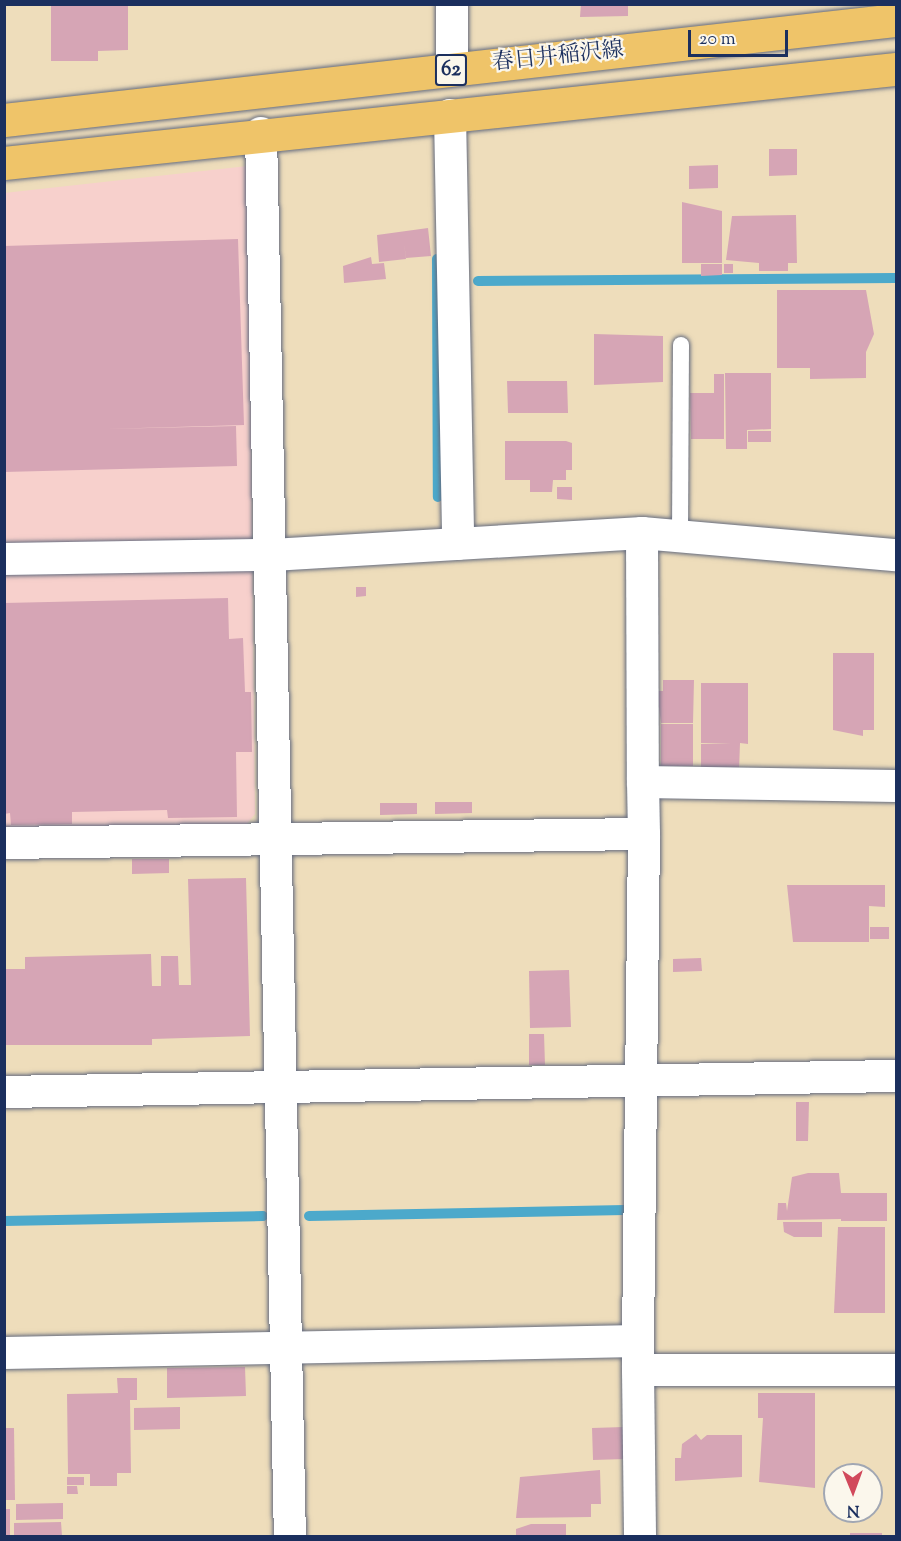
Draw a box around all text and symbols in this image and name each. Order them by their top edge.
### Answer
scale bar [691,18,792,56]
text: 20 m [699,27,736,53]
street label: 春日井稲沢線 [491,38,625,78]
road number: 62 [434,52,468,88]
north arrow [823,1463,883,1523]
text: N [847,1498,860,1521]

